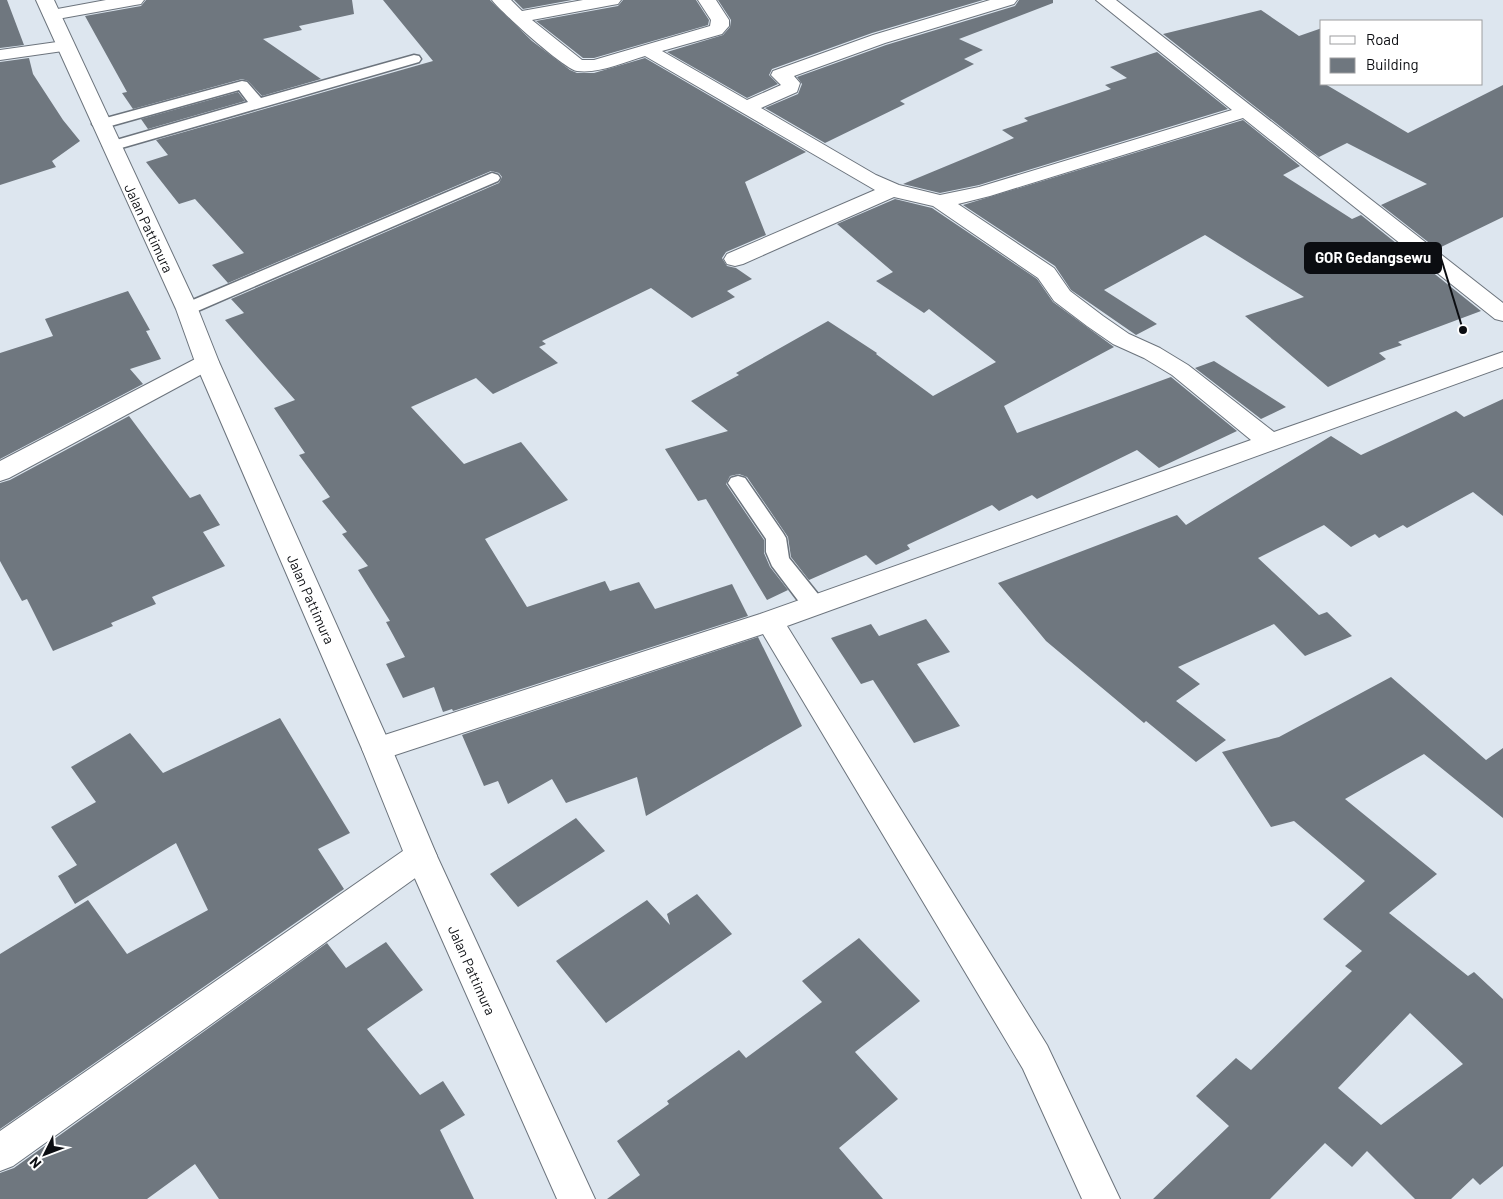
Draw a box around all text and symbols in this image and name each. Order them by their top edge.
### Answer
legend [1320,20,1483,85]
text: Road [1366,30,1399,48]
text: Building [1366,55,1419,73]
street label: Jalan Pattimura [121,181,177,275]
callout: GOR Gedangsewu [1305,243,1441,273]
text: GOR Gedangsewu [1315,248,1431,266]
street label: Jalan Pattimura [284,552,338,646]
street label: Jalan Pattimura [445,923,499,1017]
north arrow [20,1129,70,1179]
text: N [26,1154,44,1172]

